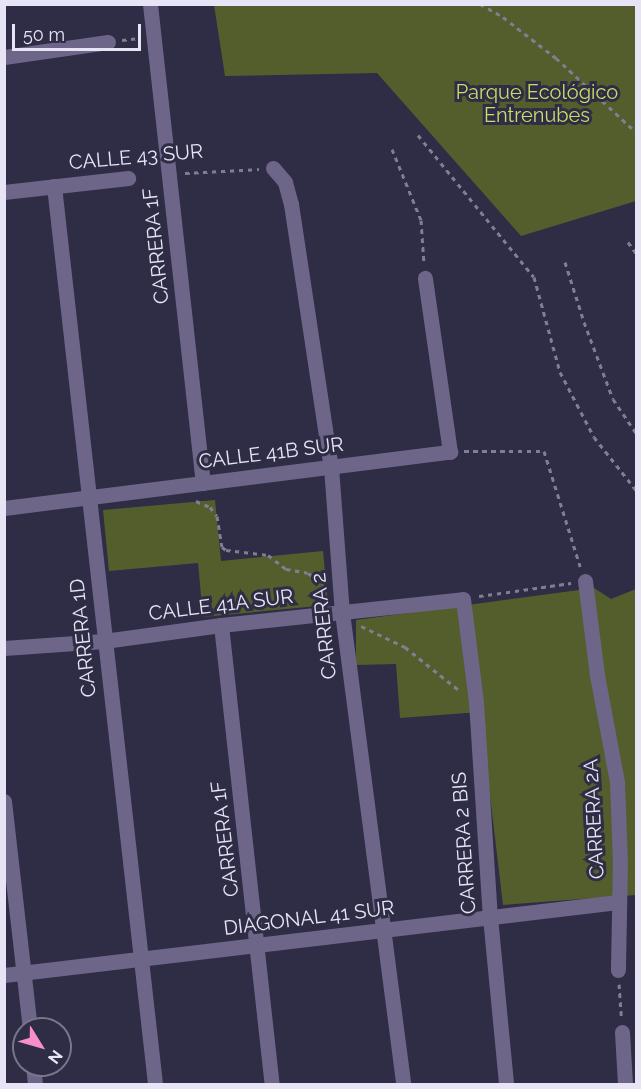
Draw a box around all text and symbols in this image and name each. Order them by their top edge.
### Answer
scale bar [15,12,144,50]
text: 50 m [23,24,65,45]
park label: Parque Ecológico Entrenubes [456,81,618,128]
street label: CALLE 43 SUR [68,139,204,175]
street label: CARRERA 1F [138,186,174,306]
street label: CALLE 41B SUR [197,432,345,474]
street label: CARRERA 2 [306,571,342,681]
street label: CARRERA 1D [65,577,101,699]
street label: CALLE 41A SUR [147,584,295,626]
street label: CARRERA 2A [579,758,609,880]
street label: CARRERA 2 BIS [447,771,481,915]
street label: CARRERA 1F [206,779,244,899]
street label: DIAGONAL 41 SUR [222,896,396,940]
north arrow [12,1017,72,1077]
text: N [44,1046,66,1068]

